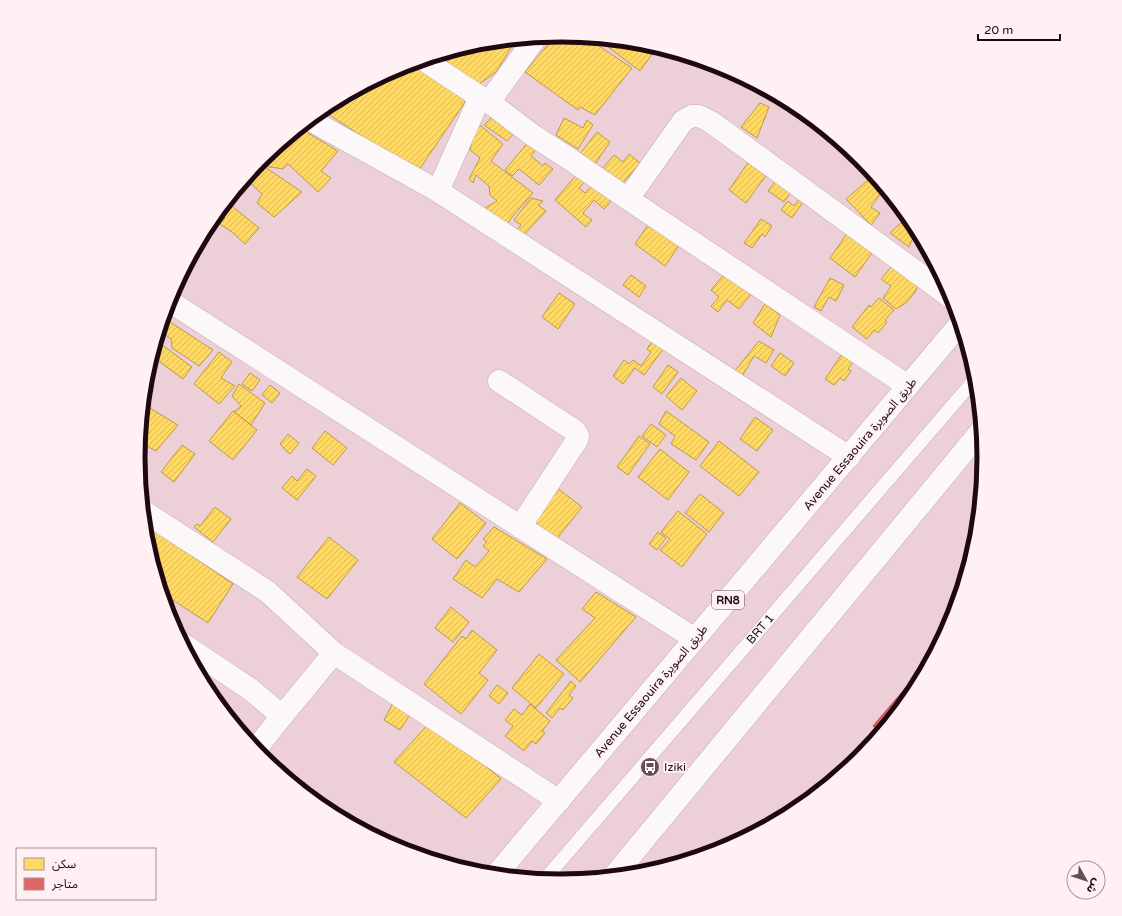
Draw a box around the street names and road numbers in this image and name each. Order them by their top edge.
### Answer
street label: Avenue Essaouira طريق الصويرة [800,375,920,514]
road number: RN8 [712,591,744,609]
street label: BRT 1 [744,611,777,647]
street label: Avenue Essaouira طريق الصويرة [591,622,711,761]

